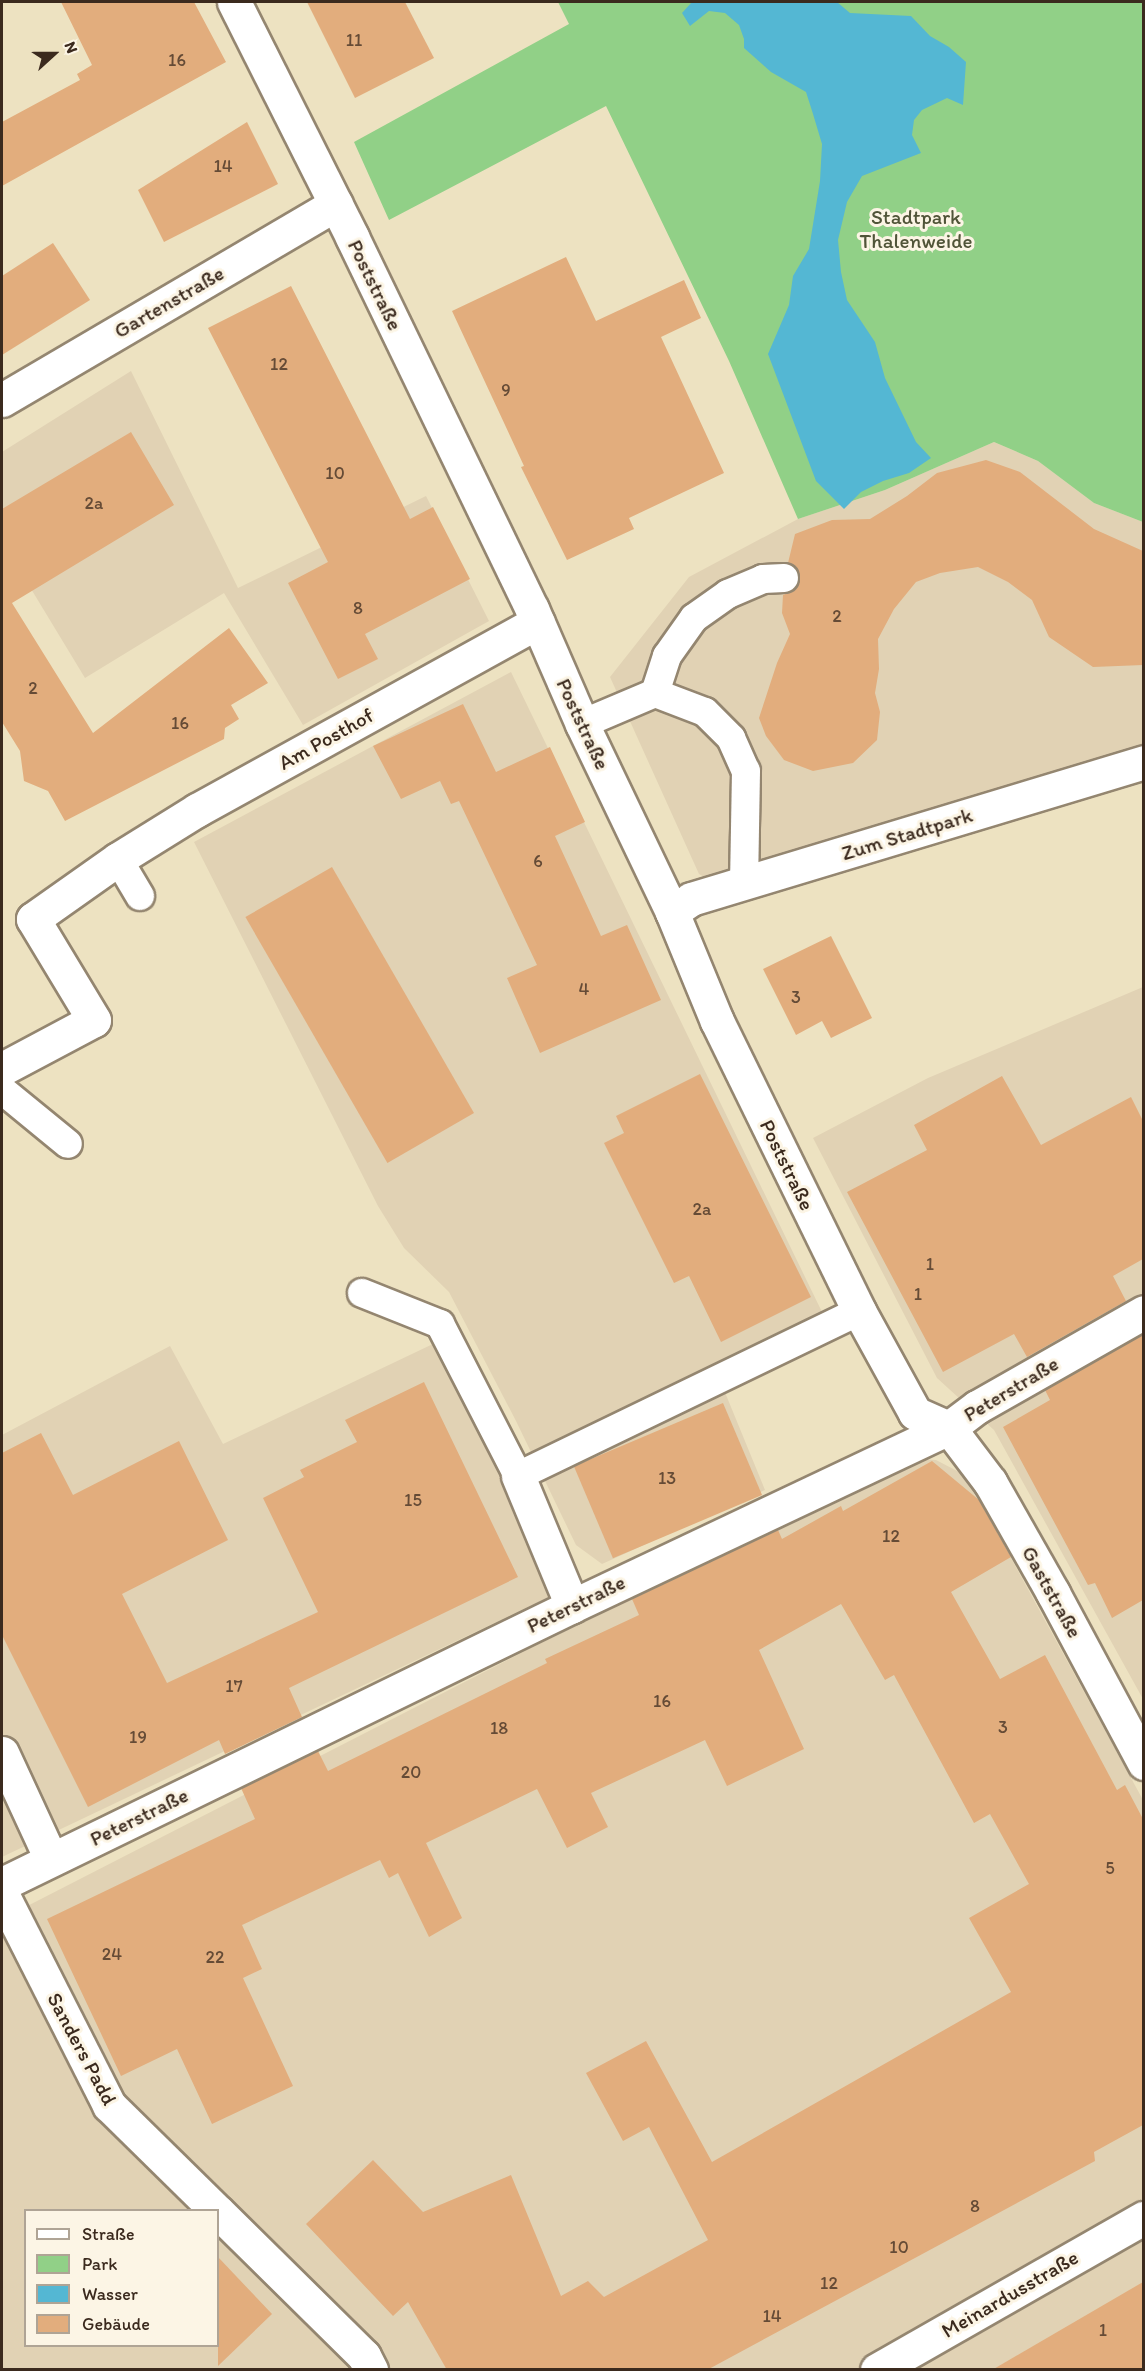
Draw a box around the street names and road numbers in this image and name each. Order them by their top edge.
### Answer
street label: Poststraße [342,235,408,335]
street label: Gartenstraße [110,260,228,344]
street label: Poststraße [551,674,615,774]
street label: Am Posthof [274,703,378,775]
street label: Zum Stadtpark [838,802,976,866]
street label: Poststraße [754,1115,820,1215]
street label: Peterstraße [959,1351,1063,1427]
street label: Gaststraße [1016,1542,1088,1642]
street label: Peterstraße [523,1569,629,1639]
street label: Peterstraße [86,1782,192,1852]
street label: Sanders Padd [42,1989,122,2109]
street label: Meinardusstraße [937,2245,1083,2343]

